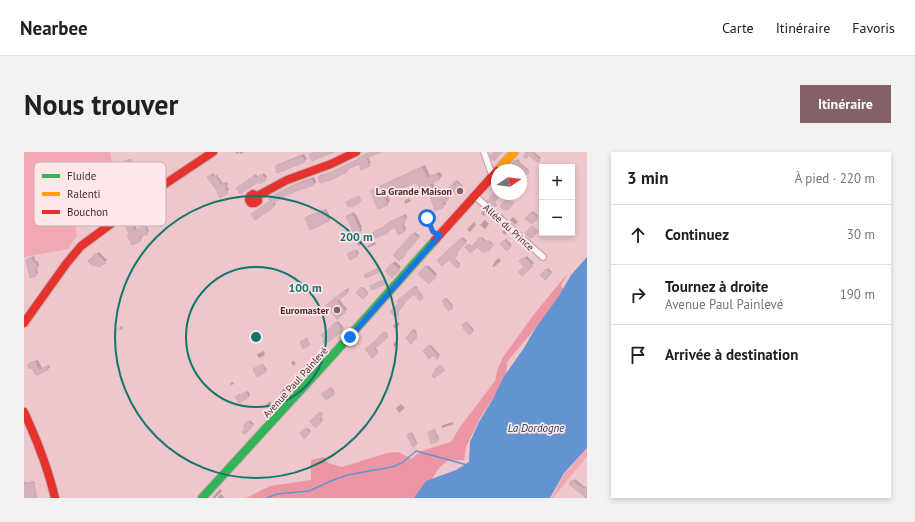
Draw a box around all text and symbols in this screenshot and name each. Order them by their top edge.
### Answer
text: Nearbee [20,16,88,40]
text: Carte [722,19,754,37]
text: Itinéraire [776,19,830,37]
text: Favoris [852,19,895,37]
button: Itinéraire [800,85,891,123]
text: Nous trouver [24,86,178,123]
legend [34,162,166,226]
north arrow [491,164,527,200]
map controls [539,164,575,236]
button: + [539,164,575,200]
text: 3 min [627,167,668,189]
text: Fluide [67,169,97,183]
text: À pied · 220 m [795,170,875,187]
place label: La Grande Maison [376,185,452,198]
marker: La Grande Maison [455,186,465,196]
text: Ralenti [67,187,100,201]
button: − [539,200,575,236]
street label: Allée du Prince [481,201,537,254]
text: Bouchon [67,205,108,219]
route start [418,209,436,227]
icon: ahead [627,224,649,246]
text: Continuez [665,225,729,244]
text: 30 m [847,226,875,243]
text: 200 m [339,229,373,244]
text: Tournez à droite [665,277,768,296]
text: 100 m [288,280,322,295]
icon: right [627,284,649,306]
text: 190 m [840,286,875,303]
text: Avenue Paul Painlevé [665,296,783,313]
place label: Euromaster [280,304,329,317]
marker: Euromaster [332,305,342,315]
route end [341,328,359,346]
centre of rings [249,330,263,344]
street label: Avenue Paul Painlevé [260,344,331,420]
icon: arrive [627,344,649,366]
text: Arrivée à destination [665,345,798,364]
water label: La Dordogne [508,421,564,435]

